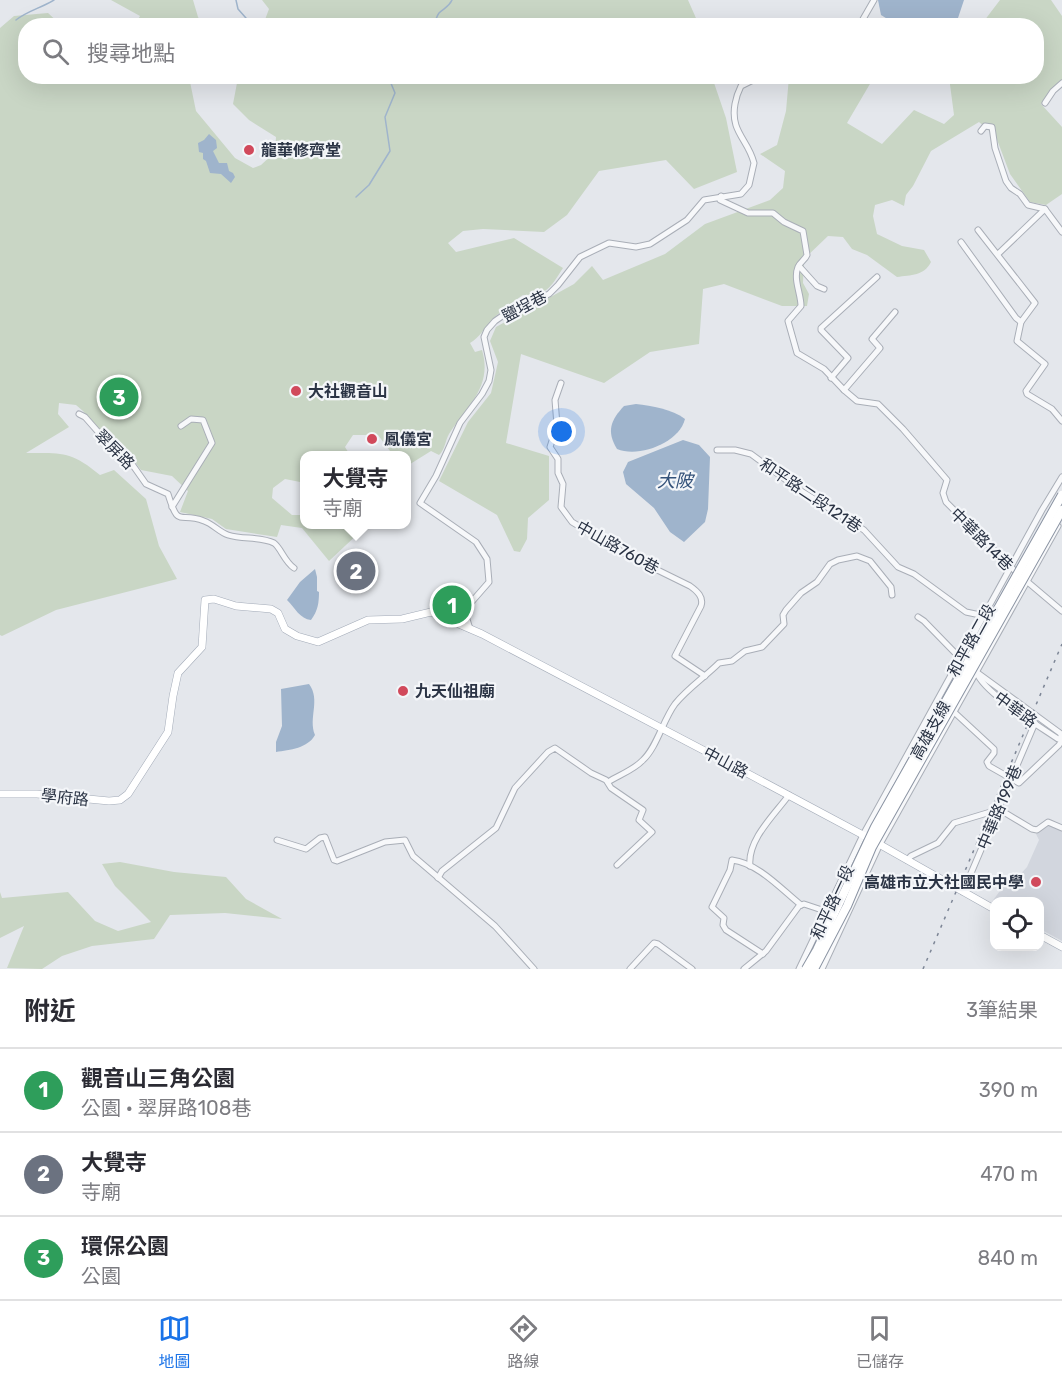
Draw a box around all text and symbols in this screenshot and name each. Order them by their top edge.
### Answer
search box [18,18,1044,84]
icon: search [39,35,72,68]
text: 搜尋地點 [87,40,175,67]
place label: 龍華修齊堂 [261,141,341,160]
marker: 龍華修齊堂 [242,143,256,157]
street label: 鹽埕巷 [499,287,550,326]
pin: 3 [100,374,138,420]
place label: 大社觀音山 [308,382,388,401]
marker: 大社觀音山 [289,384,303,398]
your location [547,417,576,446]
street label: 翠屏路 [91,426,138,473]
place label: 鳳儀宮 [384,430,432,449]
marker: 鳳儀宮 [365,432,379,446]
popup [300,451,411,529]
street label: 和平路二段121巷 [756,454,865,537]
text: 大覺寺 [322,465,389,492]
water label: 大陂 [657,470,696,492]
text: 寺廟 [322,496,362,520]
street label: 中華路14巷 [946,504,1017,575]
street label: 中山路760巷 [573,517,662,578]
pin: 2 [336,548,376,594]
pin: 1 [432,582,472,628]
street label: 和平路二段 [944,601,999,680]
place label: 九天仙祖廟 [415,682,495,701]
marker: 九天仙祖廟 [396,684,410,698]
street label: 中華路 [991,688,1041,731]
street label: 高雄支線 [907,698,954,763]
street label: 中山路 [700,743,751,782]
street label: 中華路199巷 [973,762,1026,852]
street label: 學府路 [40,786,90,809]
street label: 和平路一段 [807,862,858,942]
place label: 高雄市立大社國民中學 [864,873,1024,892]
marker: 高雄市立大社國民中學 [1029,875,1043,889]
map controls [990,897,1044,951]
button: locate [990,897,1044,951]
text: 附近 [24,996,76,1027]
text: 3筆結果 [966,998,1038,1022]
text: 觀音山三角公園 [81,1065,235,1092]
text: 1 [39,1078,48,1102]
text: 390 m [979,1078,1038,1102]
text: 公園 · 翠屏路108巷 [81,1096,251,1120]
text: 大覺寺 [81,1149,147,1176]
text: 2 [37,1162,50,1186]
text: 470 m [980,1162,1038,1186]
text: 寺廟 [81,1180,121,1204]
text: 環保公園 [81,1233,169,1260]
text: 3 [37,1246,50,1270]
text: 840 m [977,1246,1038,1270]
text: 公園 [81,1264,121,1288]
tab: 地圖 [158,1312,191,1372]
tab: 路線 [507,1312,540,1372]
tab: 已儲存 [856,1312,904,1372]

